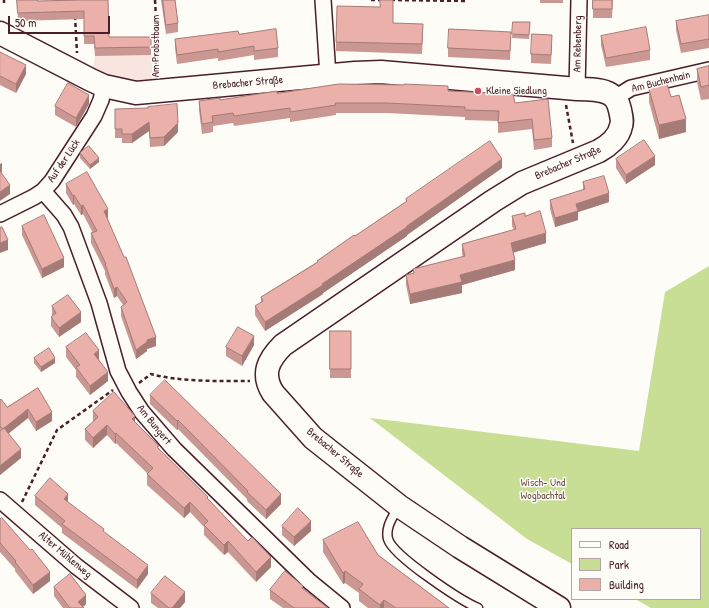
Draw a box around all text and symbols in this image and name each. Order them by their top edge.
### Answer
scale bar [10,8,112,34]
text: 50 m [15,14,36,31]
street label: Am Probstbaum [149,15,163,77]
street label: Am Rebenberg [571,16,585,72]
street label: Am Buchenhain [630,68,692,96]
street label: Brebacher Straße [212,73,284,93]
place label: Kleine Siedlung [486,84,547,98]
marker: Kleine Siedlung [473,86,483,96]
street label: Auf der Lück [45,137,83,185]
street label: Brebacher Straße [533,143,603,183]
street label: Am Bungert [134,402,174,448]
street label: Brebacher Straße [304,425,366,481]
park label: Wisch- Und Wogbachtal [521,476,565,502]
legend [571,528,701,600]
street label: Alter Mühlenweg [36,529,94,581]
text: Road [609,536,629,553]
text: Park [609,556,629,573]
text: Building [609,576,644,593]

